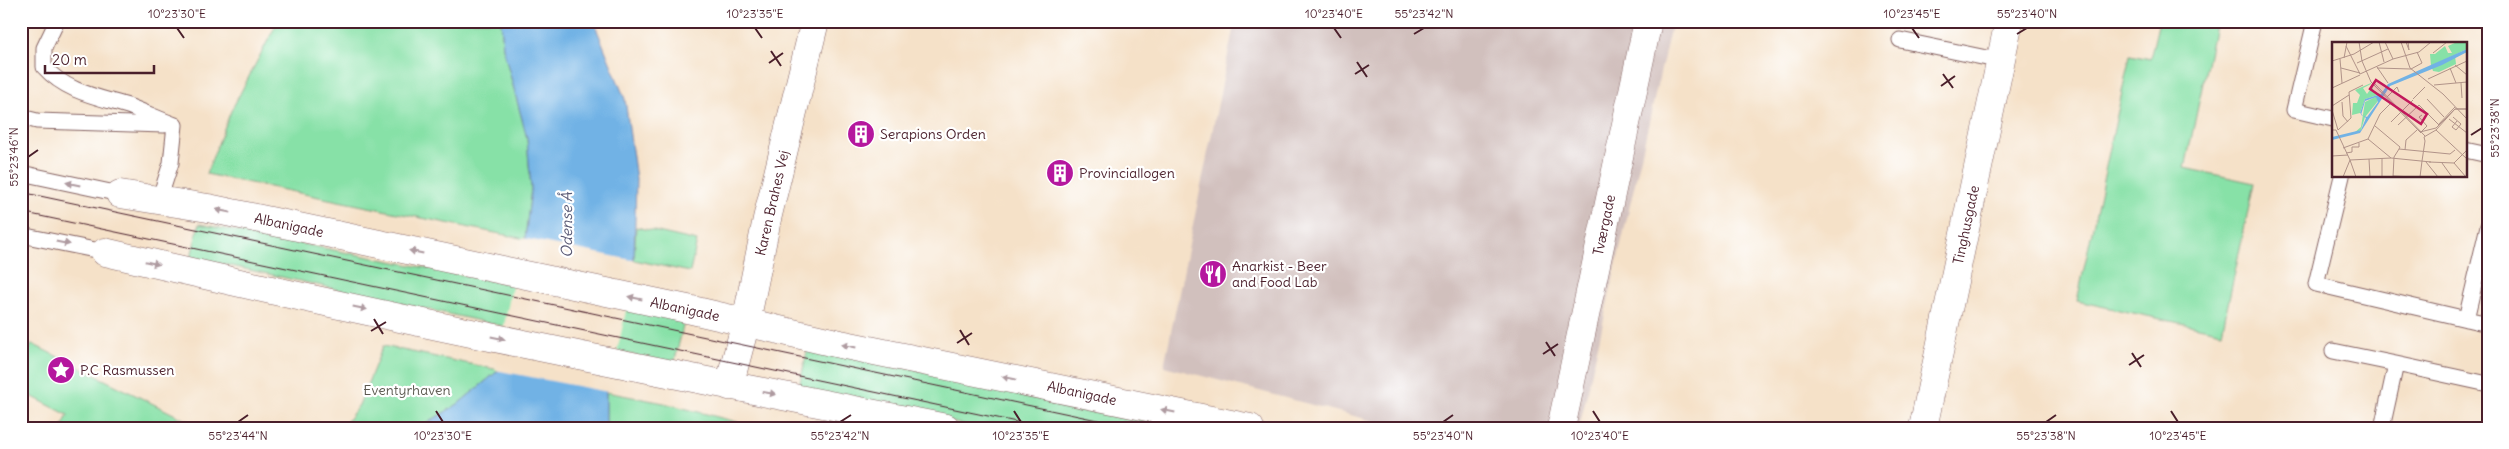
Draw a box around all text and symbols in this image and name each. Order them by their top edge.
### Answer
text: 10°23'30"E [148,6,206,21]
text: 10°23'35"E [726,6,784,21]
text: 10°23'40"E [1305,6,1363,21]
text: 55°23'42"N [1394,6,1454,21]
text: 10°23'45"E [1883,6,1941,21]
text: 55°23'40"N [1997,6,2057,21]
scale bar [45,42,154,74]
inset map [2332,42,2466,178]
text: 20 m [52,50,87,69]
text: 55°23'38"N [2487,98,2502,158]
building icon: Serapions Orden [846,119,876,149]
place label: Serapions Orden [880,125,986,143]
text: 55°23'46"N [6,127,21,187]
street label: Karen Brahes Vej [751,148,793,258]
building icon: Provinciallogen [1045,158,1075,188]
place label: Provinciallogen [1079,164,1175,182]
one-way arrow [65,180,80,188]
street label: Tinghusgade [1949,184,1983,266]
water label: Odense Å [557,191,576,258]
street label: Tværgade [1589,193,1619,257]
one-way arrow [215,207,230,215]
street label: Albanigade [253,209,325,241]
one-way arrow [56,240,72,248]
one-way arrow [408,248,423,256]
place label: Anarkist - Beer and Food Lab [1232,257,1327,291]
one-way arrow [145,259,160,267]
restaurant icon: Anarkist - Beer and Food Lab [1198,259,1228,289]
street label: Albanigade [649,293,721,325]
one-way arrow [628,294,643,302]
one-way arrow [352,304,368,312]
one-way arrow [491,334,507,342]
one-way arrow [841,341,857,349]
place icon: P.C Rasmussen [46,355,76,385]
place label: P.C Rasmussen [80,361,174,379]
one-way arrow [1001,374,1016,382]
street label: Albanigade [1046,377,1118,409]
park label: Eventyrhaven [363,381,451,399]
one-way arrow [761,390,777,398]
one-way arrow [1160,407,1175,415]
text: 55°23'44"N [208,428,268,443]
text: 10°23'30"E [414,428,472,443]
text: 55°23'42"N [810,428,870,443]
text: 10°23'35"E [992,428,1050,443]
text: 55°23'40"N [1413,428,1473,443]
text: 10°23'40"E [1571,428,1629,443]
text: 55°23'38"N [2016,428,2076,443]
text: 10°23'45"E [2149,428,2207,443]

